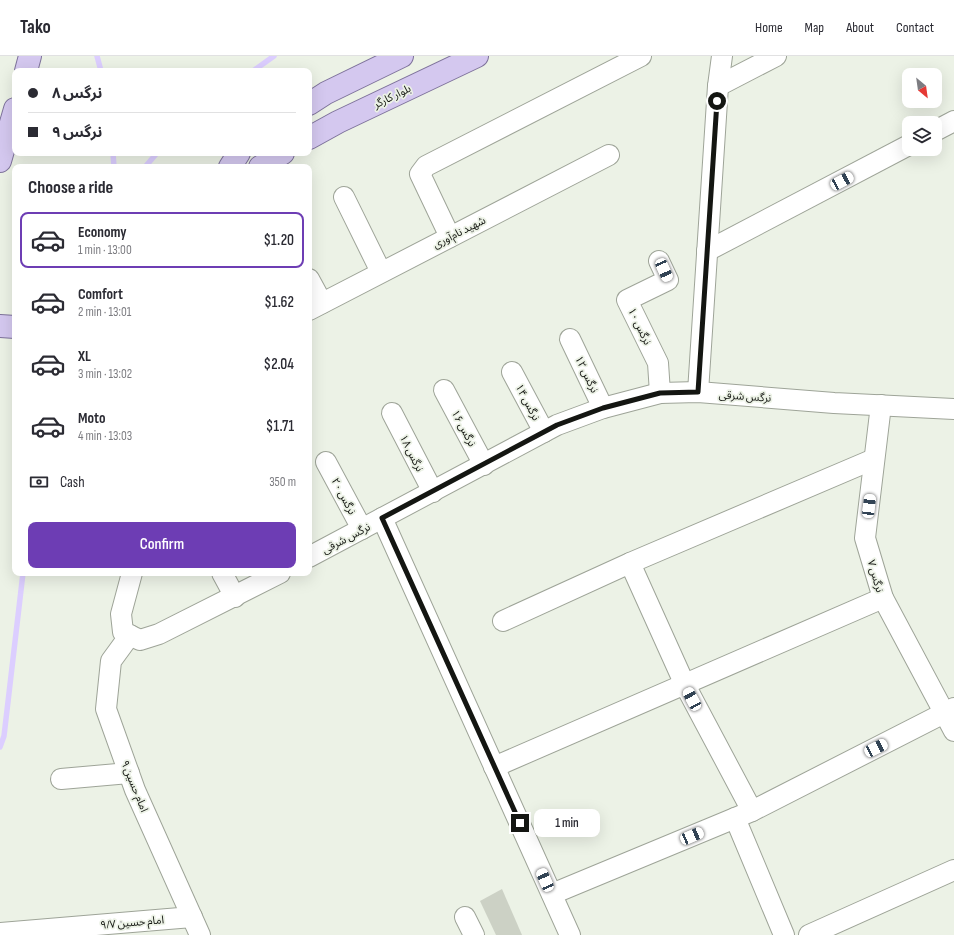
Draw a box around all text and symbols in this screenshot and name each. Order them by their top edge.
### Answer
text: Tako [20,16,51,39]
text: Home [755,19,783,36]
text: Map [805,19,824,36]
text: About [846,19,874,36]
text: Contact [896,19,934,36]
north arrow [902,68,942,108]
map controls [902,68,942,156]
street label: بلوار کارگر [370,82,413,112]
text: نرگس ۸ [52,84,102,103]
route start [708,92,726,110]
button: layers [902,116,942,156]
text: نرگس ۹ [52,123,102,142]
car [829,170,855,192]
text: Choose a ride [28,177,113,198]
street label: شهید نام‌آوری [431,213,488,252]
icon: car [30,222,66,258]
text: Economy [78,223,127,242]
text: $1.20 [263,231,294,250]
text: 1 min · 13:00 [78,242,132,258]
car [654,257,674,283]
icon: car [30,284,66,320]
text: Comfort [78,285,123,304]
text: $1.62 [264,293,294,312]
text: 2 min · 13:01 [78,304,131,320]
street label: نرگس ۱۰ [625,306,654,347]
icon: car [30,346,66,382]
text: XL [78,347,91,366]
street label: نرگس ۱۲ [572,354,601,395]
text: $2.04 [264,355,294,374]
text: 3 min · 13:02 [78,366,132,382]
street label: نرگس ۱۴ [512,382,543,423]
street label: نرگس شرقی [718,388,772,405]
icon: car [30,408,66,444]
street label: نرگس ۱۶ [448,408,479,449]
text: Moto [78,409,105,428]
text: $1.71 [266,417,294,436]
text: 4 min · 13:03 [78,428,132,444]
street label: نرگس ۱۸ [397,433,426,474]
icon: cash [28,471,50,493]
text: Cash [60,473,85,492]
text: 350 m [269,474,296,490]
street label: نرگس ۲۰ [328,476,359,517]
car [862,493,876,519]
street label: نرگس شرقی [320,520,373,557]
button: Confirm [28,522,296,568]
street label: نرگس ۷ [865,558,886,594]
car [681,686,703,712]
car [863,737,889,759]
street label: امام حسین ۹ [117,758,151,814]
callout: 1 min [534,809,600,837]
route end [511,814,529,832]
text: 1 min [555,815,579,831]
car [679,826,705,846]
car [535,867,555,893]
street label: امام حسین ۹/۷ [100,913,165,933]

